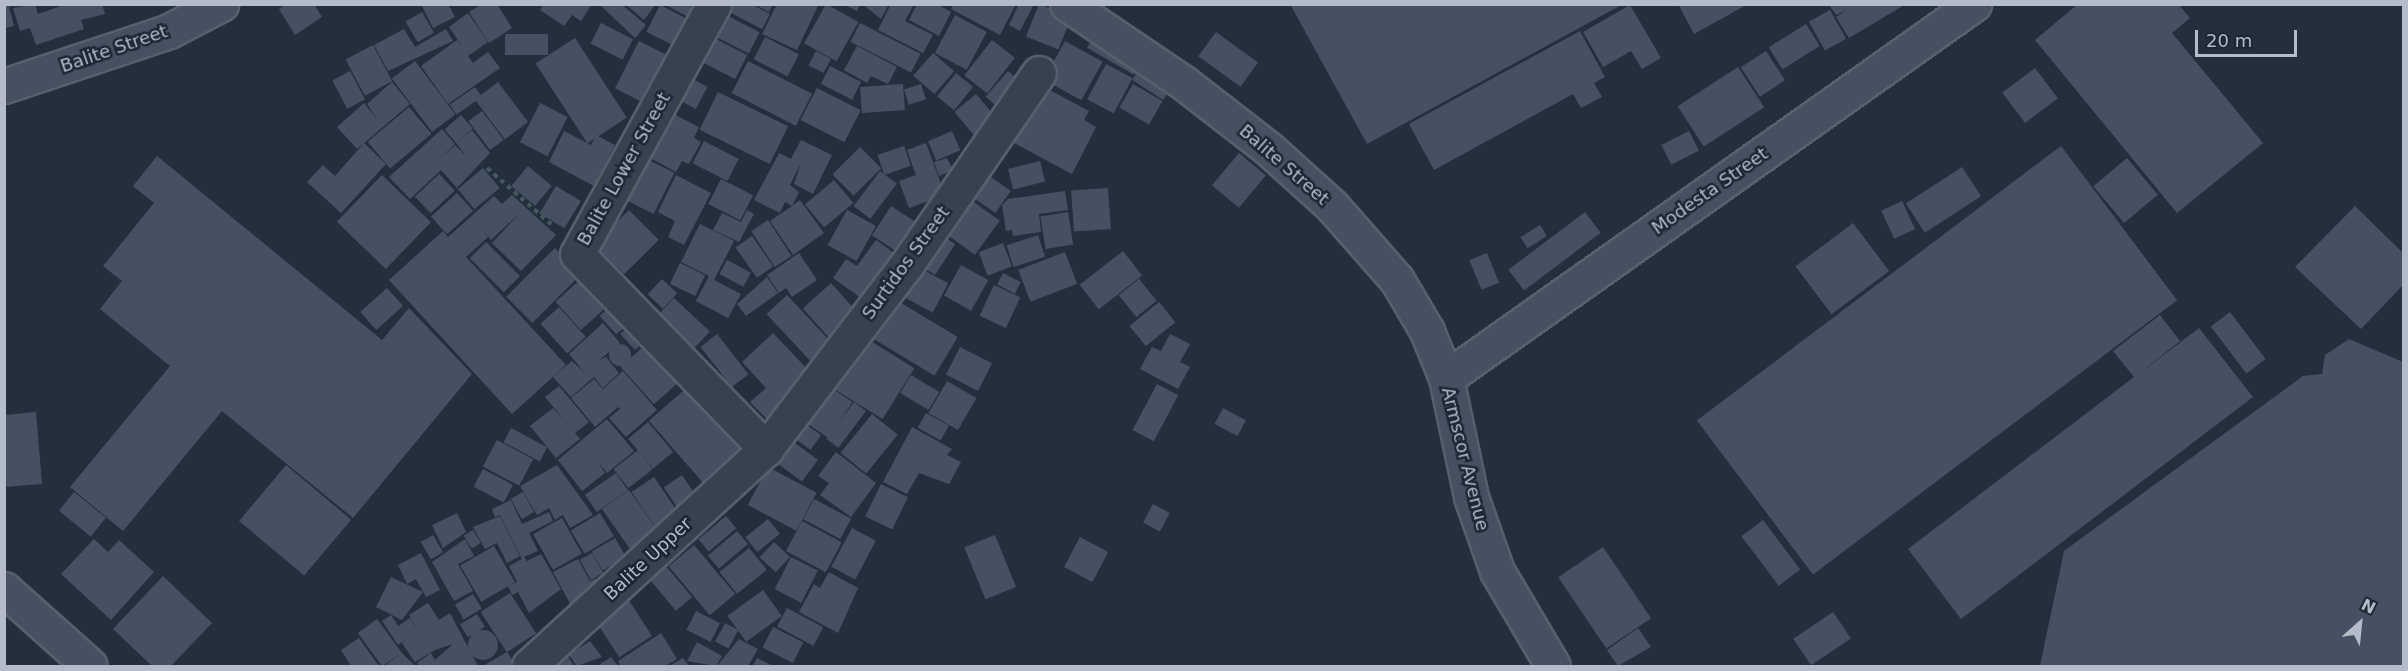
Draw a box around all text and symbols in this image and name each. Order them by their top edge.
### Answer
scale bar [2198,18,2300,56]
street label: Balite Street [58,21,170,77]
text: 20 m [2206,30,2252,51]
street label: Balite Lower Street [573,89,675,249]
street label: Balite Street [1235,120,1333,210]
street label: Modesta Street [1648,143,1772,239]
street label: Surtidos Street [858,202,954,324]
street label: Armscor Avenue [1437,385,1493,533]
street label: Balite Upper [600,513,696,605]
north arrow [2330,593,2390,653]
text: N [2358,595,2379,618]

